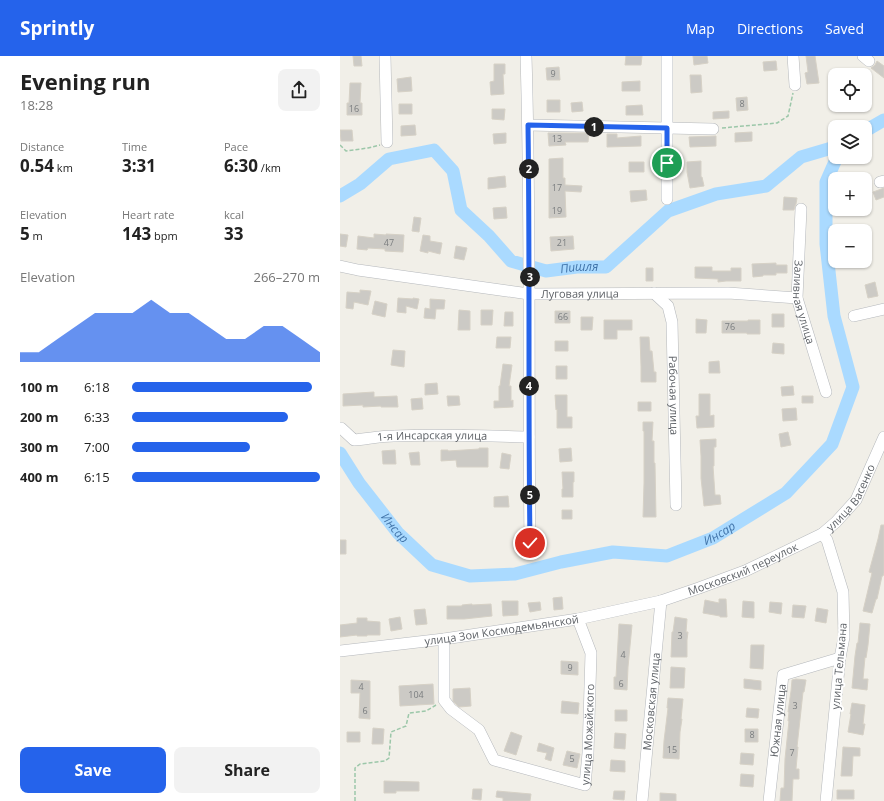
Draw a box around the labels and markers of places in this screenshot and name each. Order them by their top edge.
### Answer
pin: 1 [584,117,604,137]
pin [650,146,684,180]
pin: 2 [519,159,539,179]
pin: 3 [520,267,540,287]
pin: 4 [519,376,539,396]
pin: 5 [520,485,540,505]
pin [513,526,547,560]

